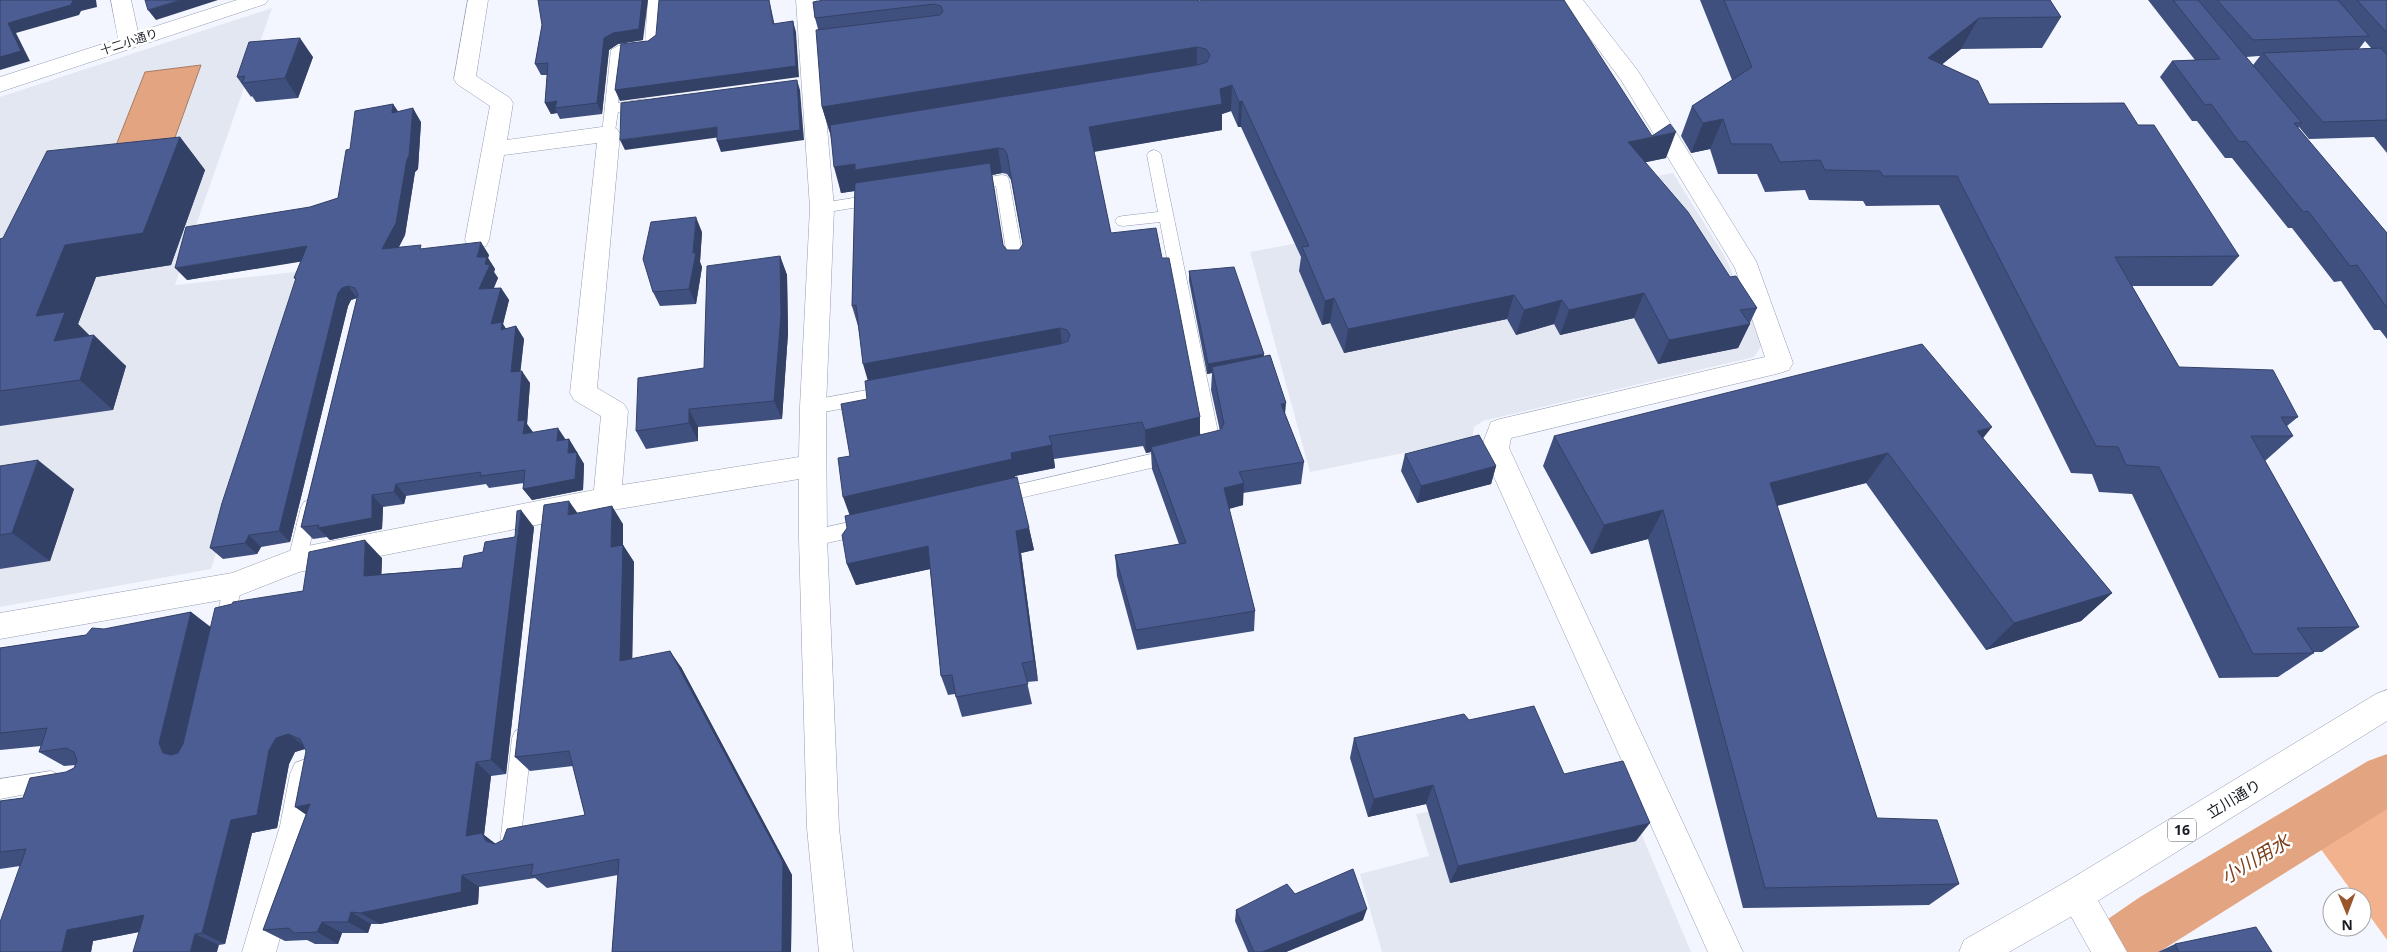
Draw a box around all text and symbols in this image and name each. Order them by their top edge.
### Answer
street label: 十二小通り [98,24,160,59]
street label: 立川通り [2203,774,2264,822]
road number: 16 [2168,818,2196,842]
water label: 小川用水 [2216,827,2296,890]
north arrow [2322,887,2372,937]
text: N [2341,916,2353,935]

